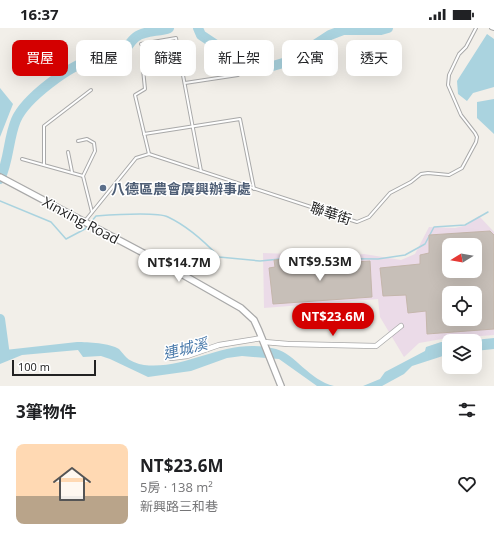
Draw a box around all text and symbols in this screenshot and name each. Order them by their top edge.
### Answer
text: 16:37 [20,4,59,24]
chip: 買屋 [12,40,68,76]
chip: 租屋 [76,40,132,76]
chip: 篩選 [140,40,196,76]
chip: 新上架 [204,40,274,76]
chip: 公寓 [282,40,338,76]
chip: 透天 [346,40,402,76]
place label: 八德區農會廣興辦事處 [111,179,251,198]
marker: 八德區農會廣興辦事處 [98,183,108,193]
street label: Xinxing Road [39,192,123,248]
street label: 聯華街 [308,197,354,229]
north arrow [442,238,482,278]
map controls [442,238,482,374]
pin: NT$9.53M [279,248,361,282]
pin: NT$14.7M [138,249,220,283]
text: NT$9.53M [288,252,352,270]
text: NT$14.7M [147,253,211,271]
button: locate [442,286,482,326]
pin: NT$23.6M [292,303,374,337]
text: NT$23.6M [301,307,365,325]
water label: 連城溪 [161,332,211,363]
button: layers [442,334,482,374]
scale bar [12,358,96,377]
text: 100 m [18,359,50,374]
icon: filters [456,399,478,421]
text: 3筆物件 [16,400,77,423]
text: NT$23.6M [140,454,223,477]
icon: home [48,460,96,508]
icon: heart [456,473,478,495]
text: 5房 · 138 m² [140,478,213,496]
text: 新興路三和巷 [140,497,218,515]

